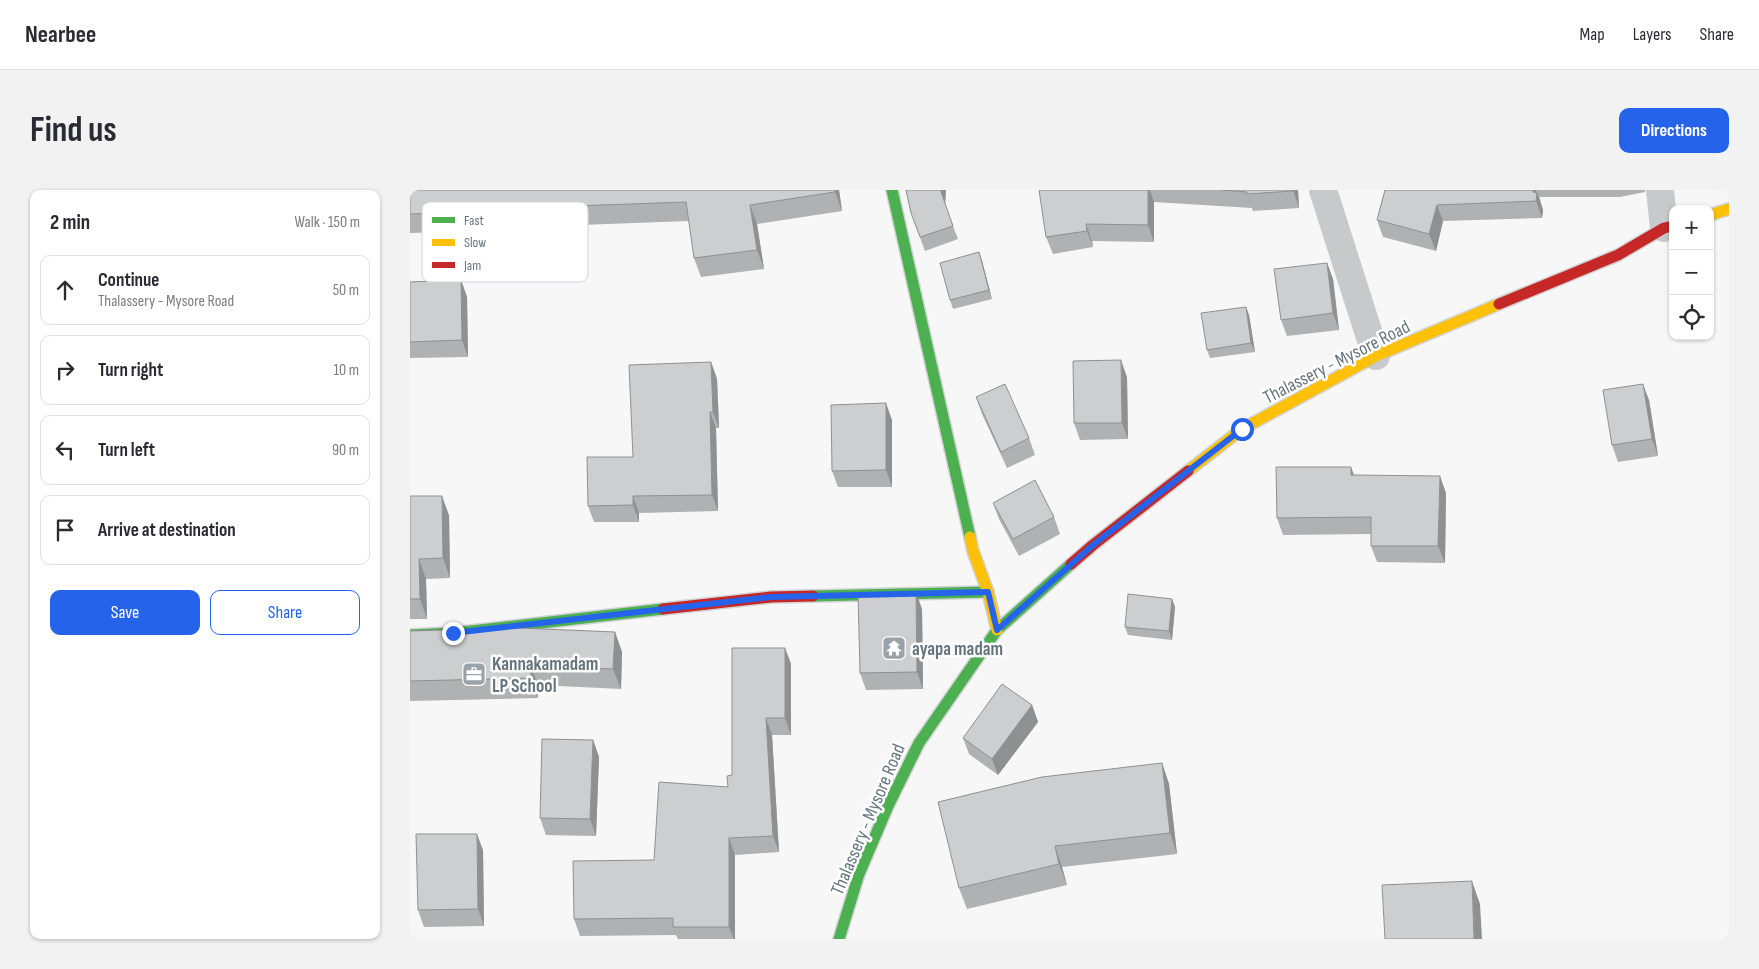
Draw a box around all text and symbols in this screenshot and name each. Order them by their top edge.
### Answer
text: Nearbee [25,20,96,49]
text: Map [1580,24,1605,45]
text: Layers [1633,24,1672,45]
text: Share [1700,24,1734,45]
button: Directions [1619,108,1729,153]
text: Find us [30,109,117,152]
legend [422,202,588,282]
map controls [1669,205,1714,340]
button: + [1669,205,1714,250]
text: 2 min [50,210,90,235]
text: Fast [464,212,484,229]
text: Walk · 150 m [295,213,360,232]
text: Slow [464,234,486,251]
button: − [1669,250,1714,295]
text: Jam [463,257,481,274]
text: Continue [98,269,159,292]
icon: ahead [51,276,79,304]
text: 50 m [333,281,359,300]
text: Thalassery - Mysore Road [98,292,234,311]
button: locate [1669,295,1714,340]
street label: Thalassery - Mysore Road [1259,315,1414,409]
icon: right [51,356,79,384]
text: Turn right [98,359,163,382]
text: 10 m [333,361,359,380]
route start [1231,418,1254,441]
icon: left [51,436,79,464]
text: Turn left [98,439,155,462]
text: 90 m [332,441,359,460]
icon: arrive [51,516,79,544]
text: Arrive at destination [98,519,236,542]
button: Save [50,590,200,635]
button: Share [210,590,360,635]
route end [442,622,465,645]
temple icon: ayapa madam [881,635,907,661]
place label: ayapa madam [912,638,1003,661]
place label: Kannakamadam LP School [492,653,598,698]
office icon: Kannakamadam LP School [461,661,487,687]
street label: Thalassery - Mysore Road [826,741,911,898]

